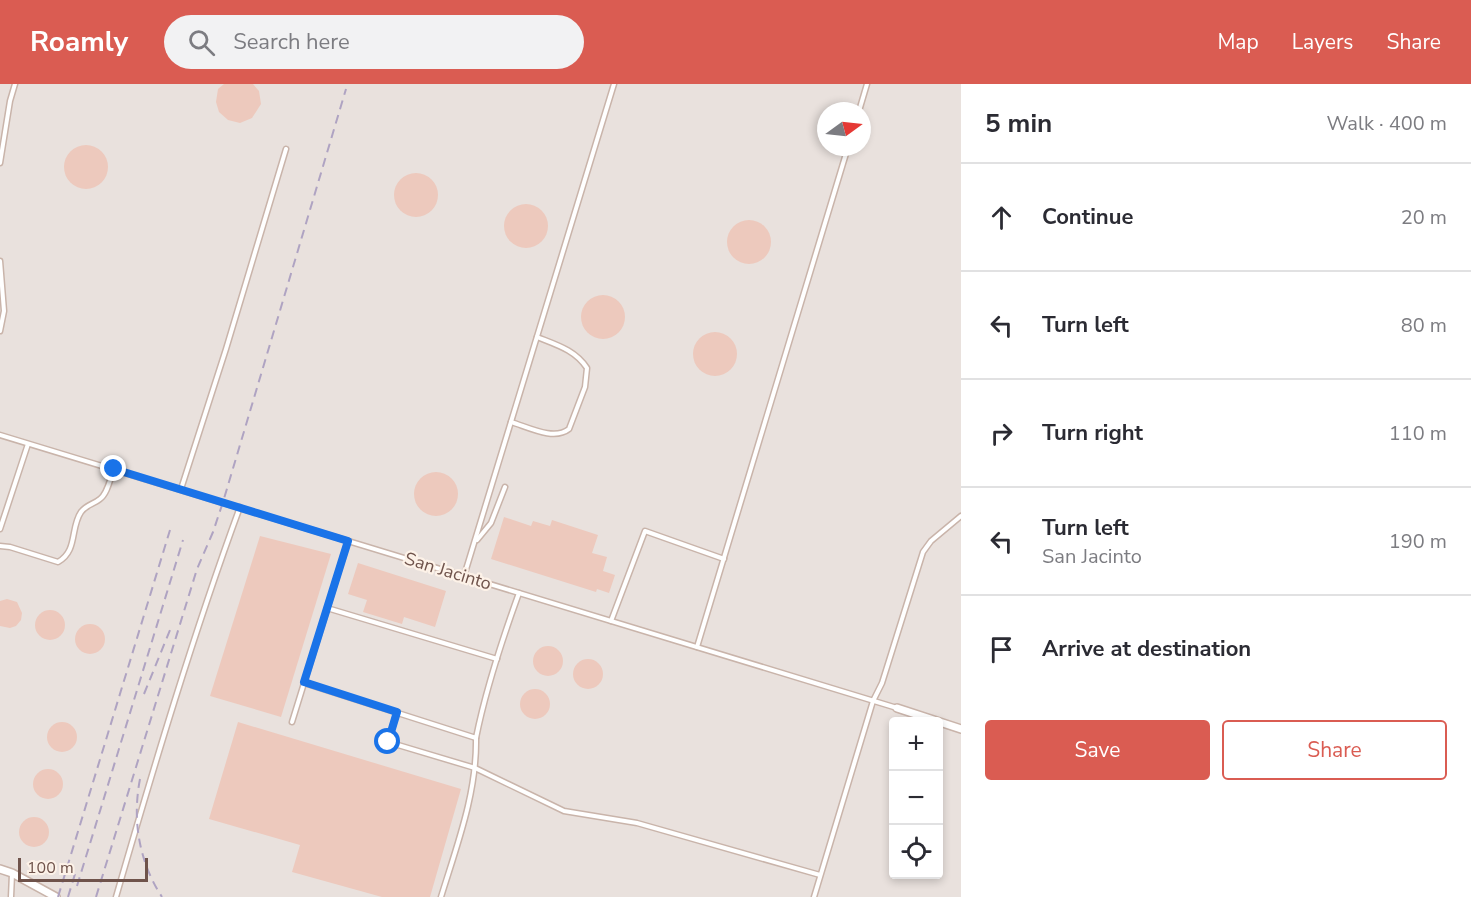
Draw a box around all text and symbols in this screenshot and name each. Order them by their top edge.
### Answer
search box [164,15,584,69]
text: Roamly [30,23,128,61]
icon: search [185,26,218,59]
text: Search here [233,27,350,57]
text: Map [1217,28,1259,56]
text: Layers [1292,28,1353,56]
text: Share [1386,28,1441,56]
north arrow [817,102,871,156]
text: 5 min [985,106,1052,141]
text: Walk · 400 m [1327,110,1447,137]
icon: ahead [985,201,1018,234]
text: Continue [1042,202,1133,232]
text: 20 m [1401,204,1447,231]
icon: left [985,309,1018,342]
text: Turn left [1042,310,1129,340]
text: 80 m [1401,312,1447,339]
icon: right [985,417,1018,450]
text: Turn right [1042,418,1143,448]
text: 110 m [1389,420,1447,447]
route end [100,455,126,481]
text: Turn left [1042,513,1129,543]
icon: left [985,525,1018,558]
text: 190 m [1389,528,1447,555]
text: San Jacinto [1042,543,1142,570]
street label: San Jacinto [402,546,494,596]
icon: arrive [985,633,1018,666]
text: Arrive at destination [1042,634,1251,664]
map controls [889,717,943,879]
button: + [889,717,943,771]
button: Save [985,720,1210,780]
button: Share [1222,720,1447,780]
route start [374,728,400,754]
button: − [889,771,943,825]
button: locate [889,825,943,879]
scale bar [18,855,148,882]
text: 100 m [27,857,74,879]

